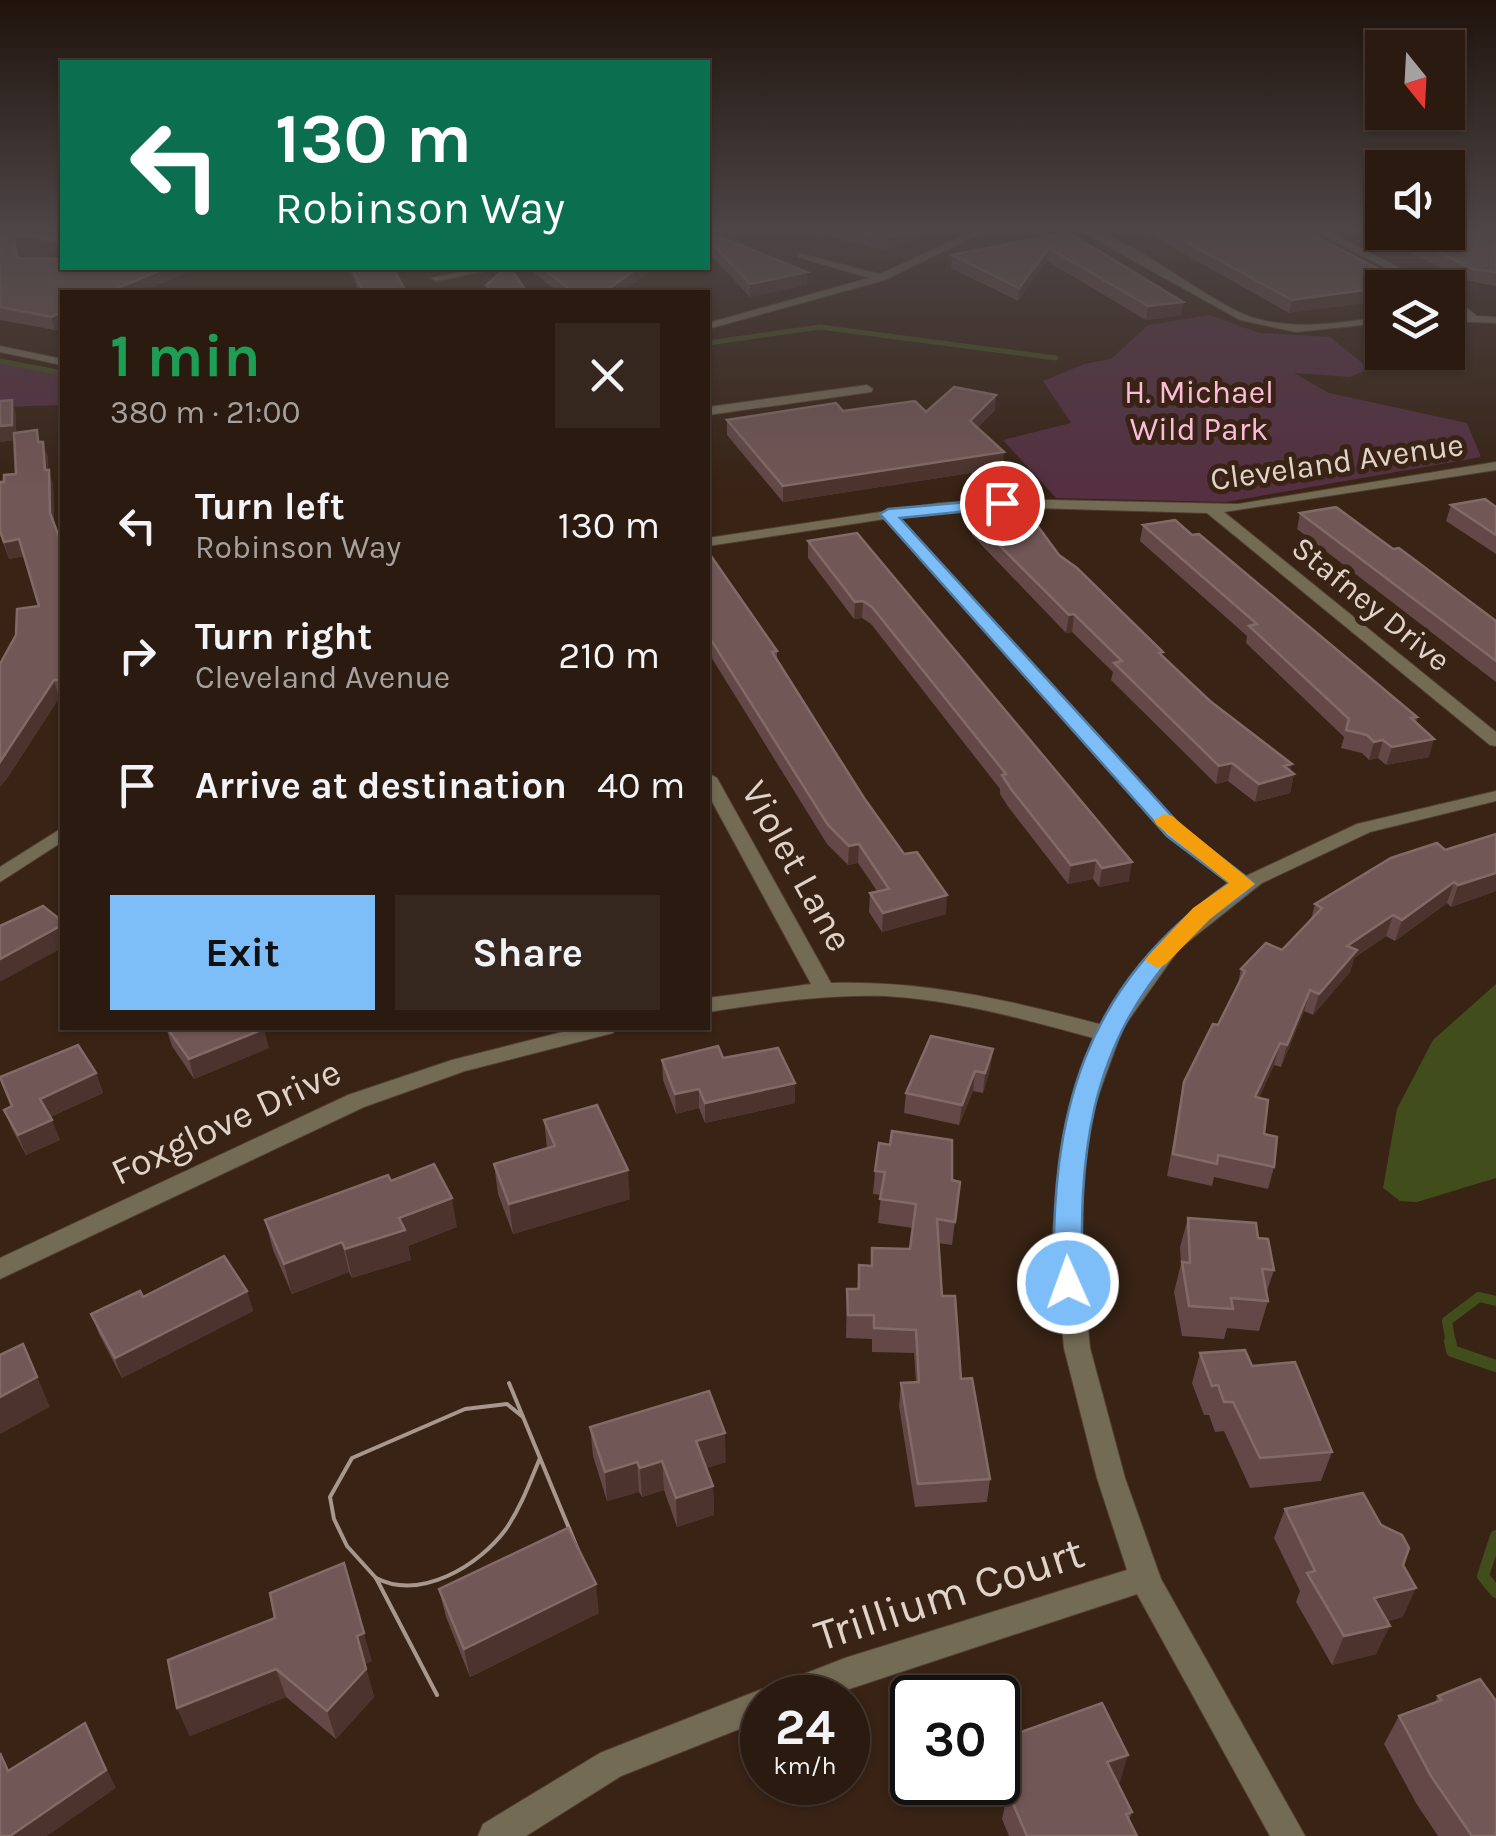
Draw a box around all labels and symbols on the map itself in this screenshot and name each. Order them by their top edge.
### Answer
north arrow [1365,30,1465,130]
park label: H. Michael Wild Park [1124,374,1274,448]
street label: Cleveland Avenue [1208,426,1466,498]
pin [960,461,1045,546]
street label: Stafney Drive [1284,529,1458,679]
street label: Violet Lane [732,773,862,959]
street label: Foxglove Drive [104,1049,348,1195]
position arrow [1016,1231,1120,1335]
street label: Trillium Court [808,1526,1090,1662]
speed limit sign: 30 [890,1675,1020,1805]

